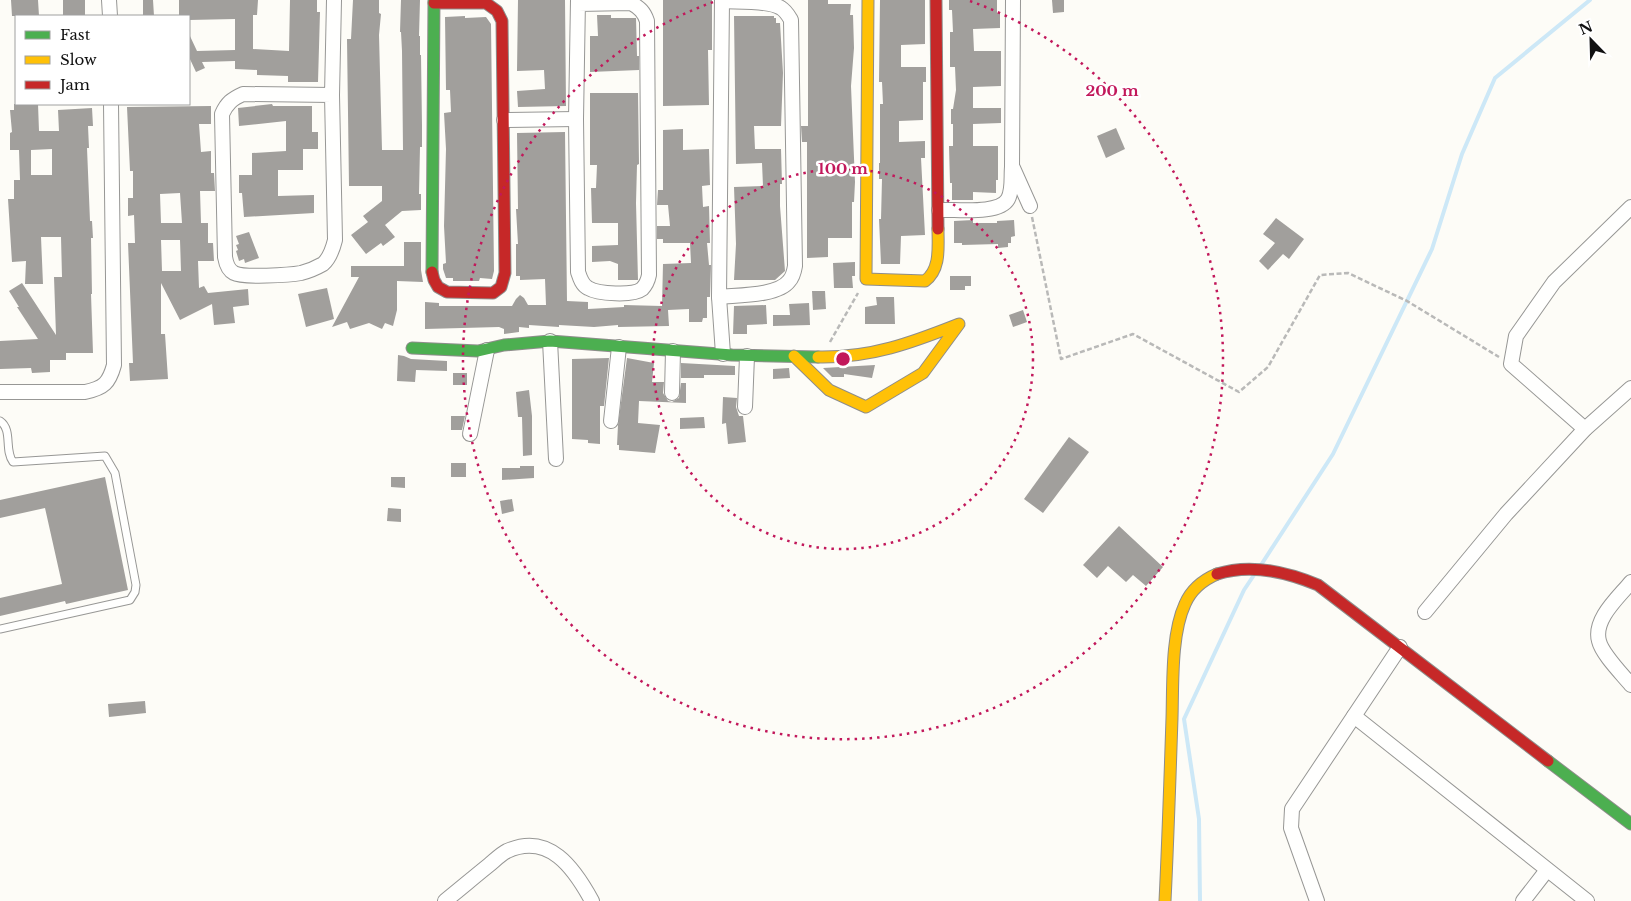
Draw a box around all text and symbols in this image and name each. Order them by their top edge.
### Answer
legend [15,15,190,105]
north arrow [1566,15,1616,65]
text: N [1576,17,1595,39]
text: Fast [60,25,91,44]
text: Slow [60,50,97,69]
text: Jam [58,75,90,94]
text: 200 m [1086,81,1139,100]
text: 100 m [818,159,868,178]
centre of rings [834,350,852,368]

